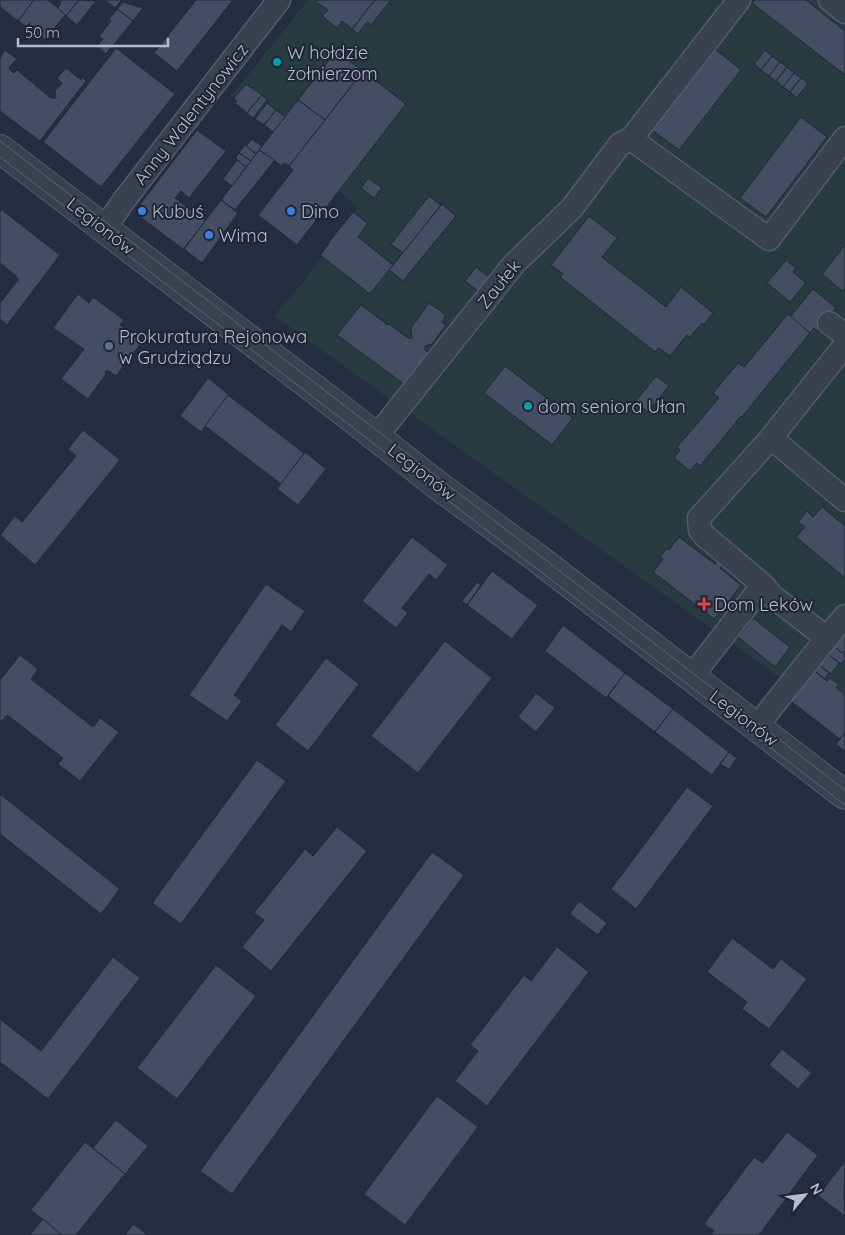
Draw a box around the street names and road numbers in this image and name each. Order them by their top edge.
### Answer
street label: Anny Walentynowicz [129,39,253,189]
street label: Legionów [62,192,140,260]
street label: Zaułek [472,255,526,313]
street label: Legionów [383,438,461,506]
street label: Legionów [705,685,783,751]

